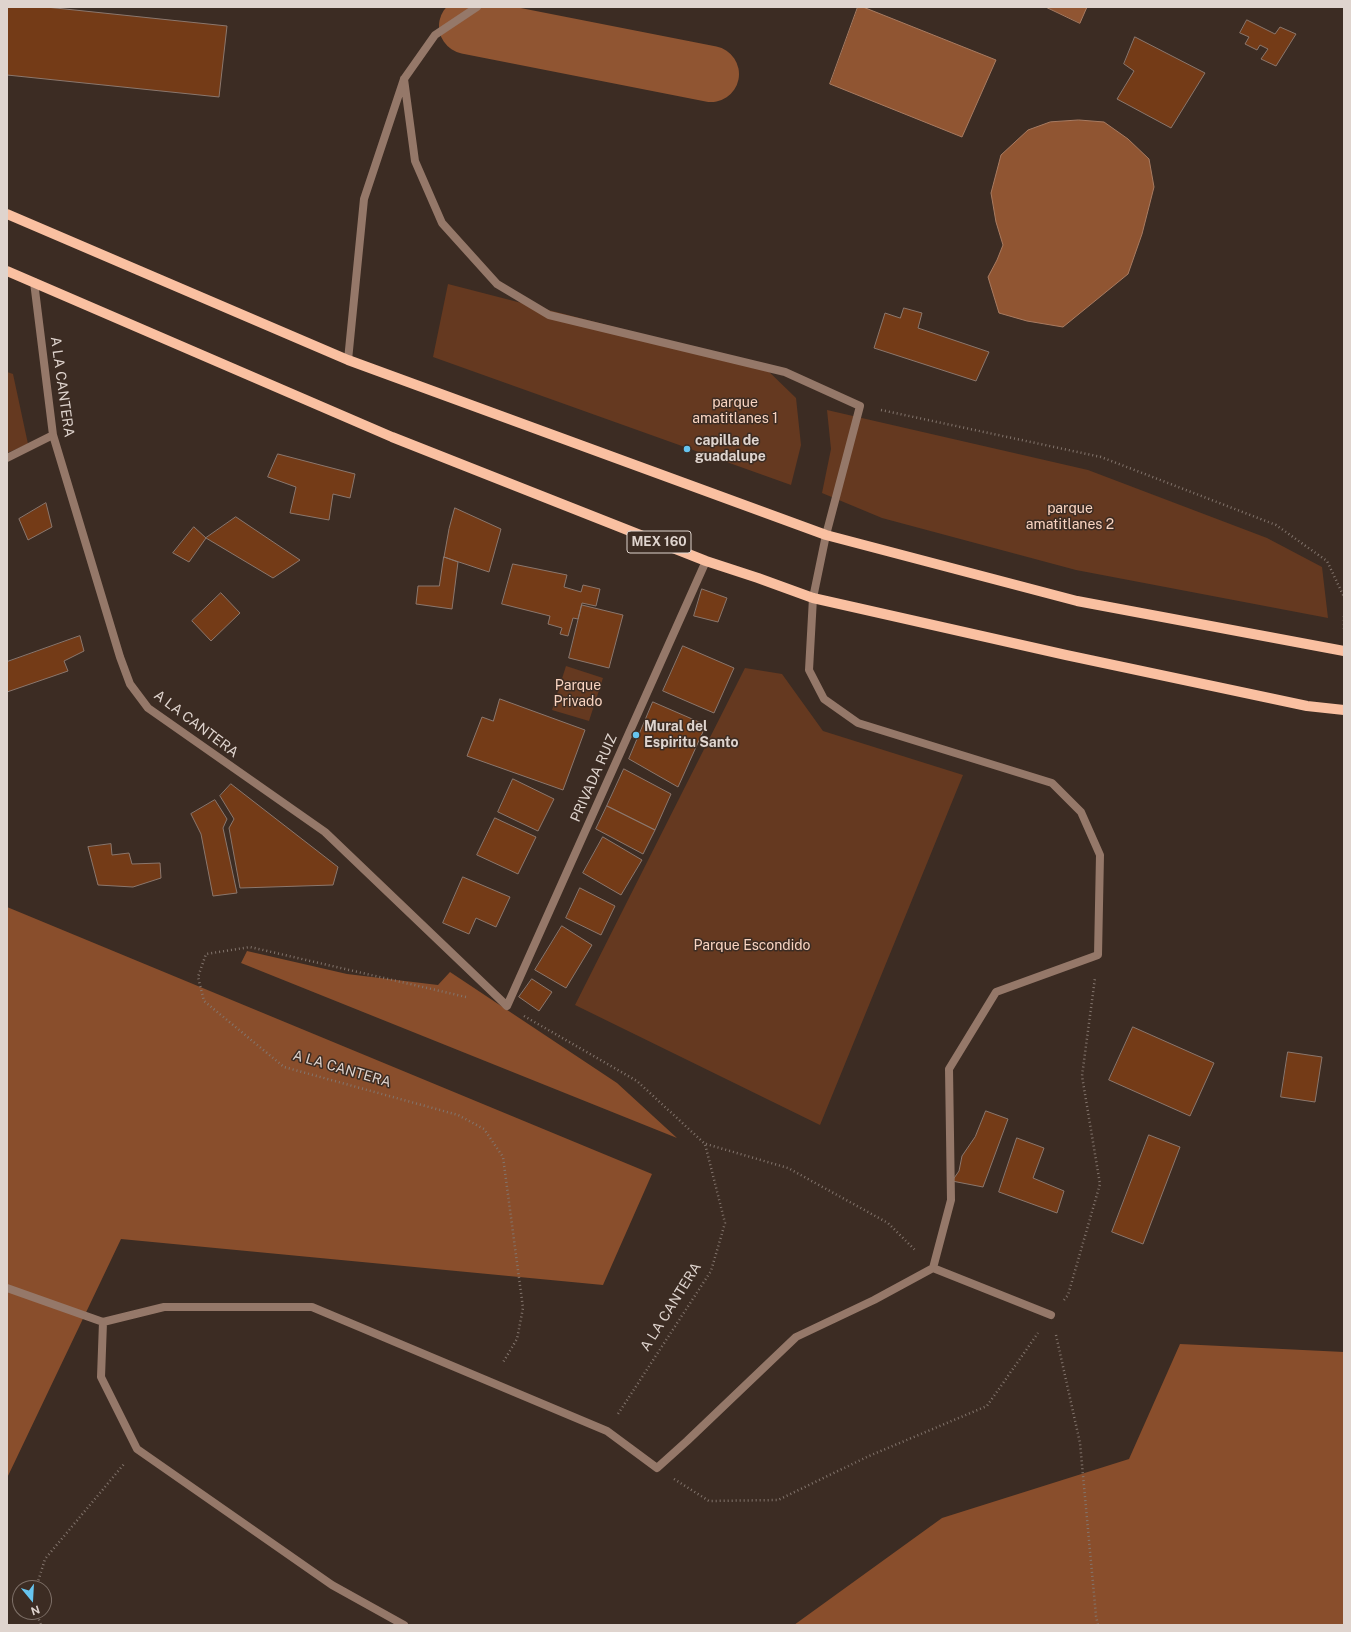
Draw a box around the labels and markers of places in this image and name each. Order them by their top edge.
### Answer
place label: capilla de guadalupe [695,433,766,466]
marker: capilla de guadalupe [682,444,692,454]
place label: Mural del Espiritu Santo [644,719,738,752]
marker: Mural del Espiritu Santo [631,730,641,740]

